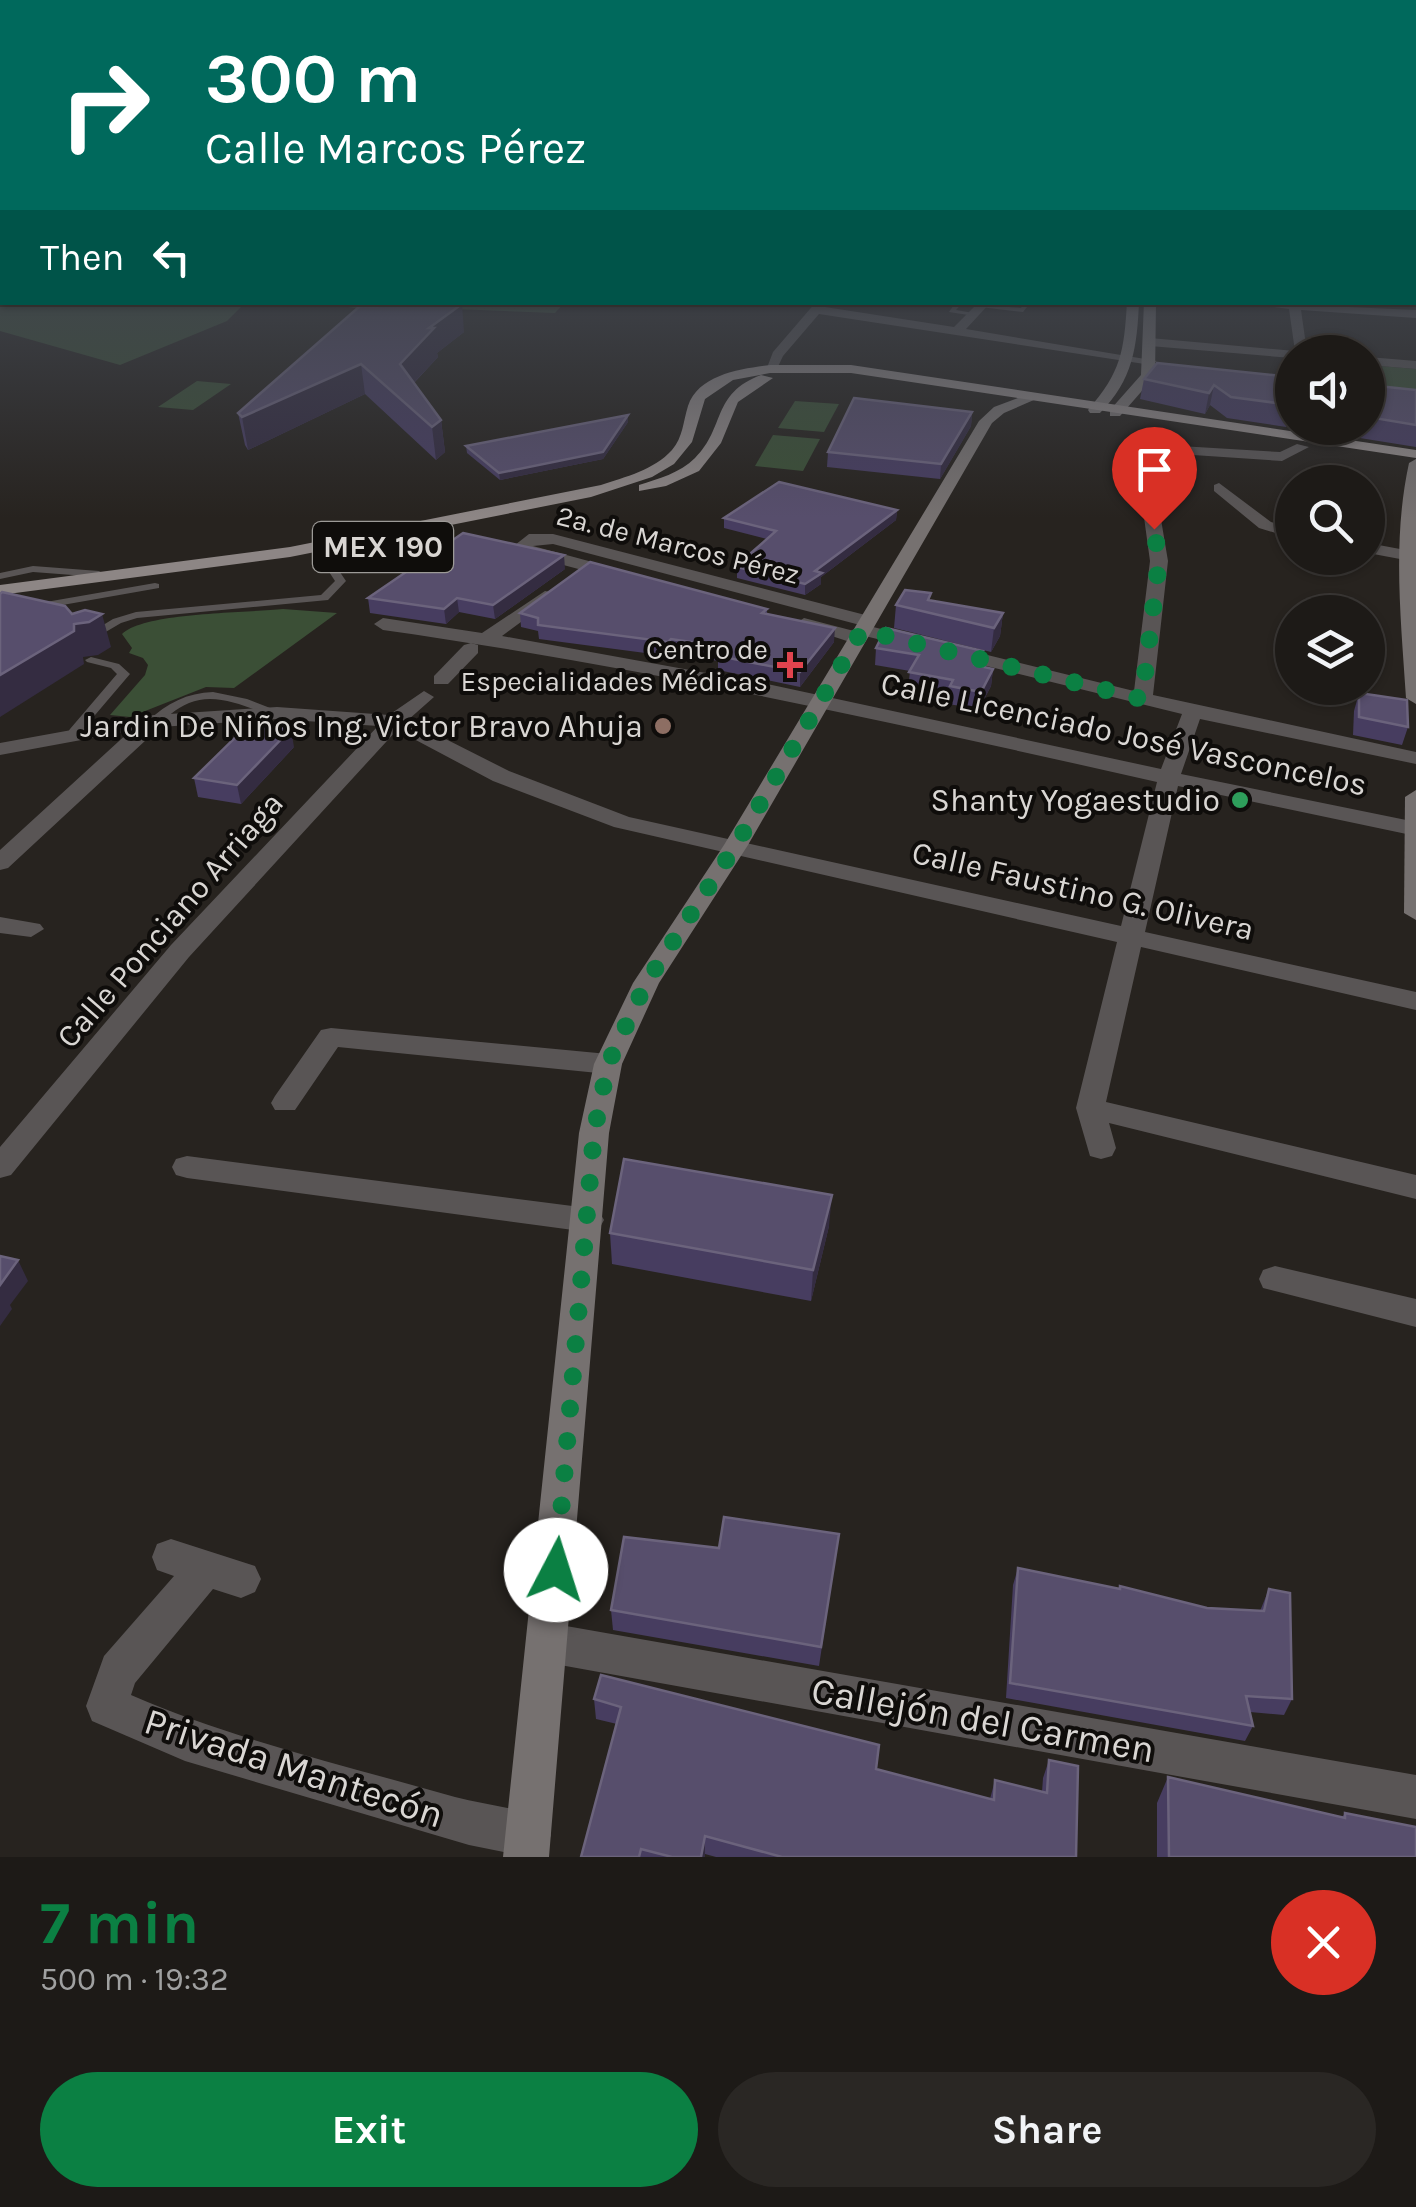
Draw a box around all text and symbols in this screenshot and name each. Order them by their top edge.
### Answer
text: 300 m [205,38,421,120]
icon: right [40,40,170,170]
text: Calle Marcos Pérez [205,122,586,174]
icon: left [144,230,199,285]
text: Then [40,235,124,280]
map controls [1275,335,1385,705]
button: sound [1275,335,1385,445]
pin [1112,427,1197,530]
icon: arrive [1127,442,1182,497]
button: search [1275,465,1385,575]
street label: 2a. de Marcos Pérez [553,499,803,591]
road number: MEX 190 [313,522,453,572]
button: layers [1275,595,1385,705]
place label: Centro de Especialidades Médicas [460,633,768,698]
marker: Centro de Especialidades Médicas [777,652,803,678]
street label: Calle Licenciado José Vasconcelos [878,664,1370,804]
place label: Jardin De Niños Ing. Victor Bravo Ahuja [80,708,643,745]
marker: Jardin De Niños Ing. Victor Bravo Ahuja [652,715,674,737]
place label: Shanty Yogaestudio [931,782,1220,819]
street label: Calle Ponciano Arriaga [49,785,291,1055]
marker: Shanty Yogaestudio [1229,789,1251,811]
street label: Calle Faustino G. Olivera [908,834,1258,948]
position arrow [504,1518,608,1622]
street label: Callejón del Carmen [808,1668,1158,1772]
street label: Privada Mantecón [139,1698,449,1838]
text: 7 min [40,1888,199,1958]
button: close [1271,1890,1376,1995]
text: 500 m · 19:32 [40,1961,228,1998]
button: Exit [40,2072,698,2187]
button: Share [718,2072,1376,2187]

